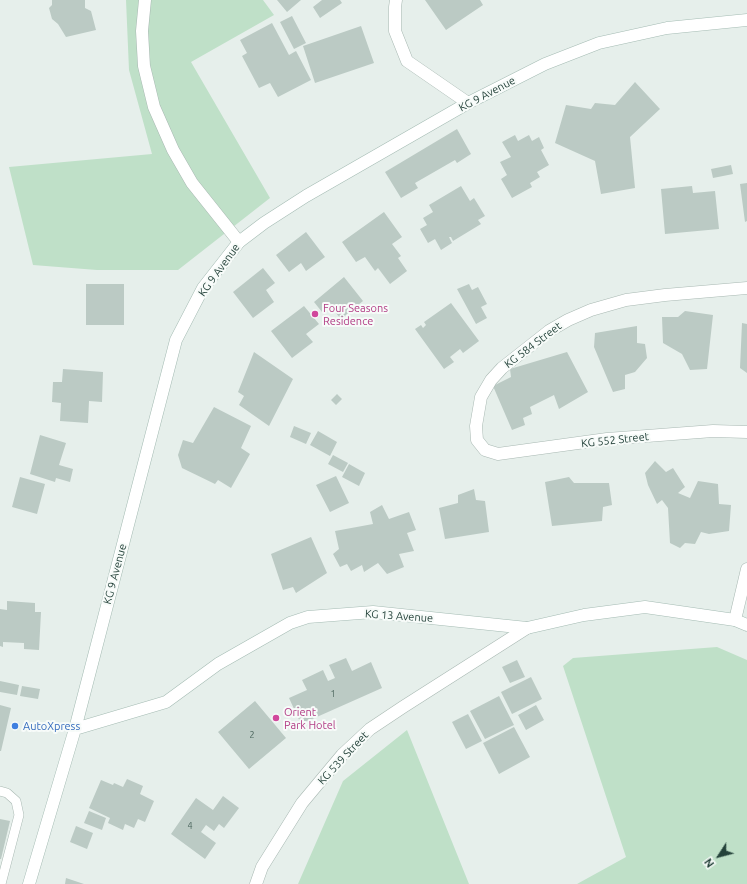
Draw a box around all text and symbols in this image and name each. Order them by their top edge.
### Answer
street label: KG 9 Avenue [457,74,517,114]
street label: KG 9 Avenue [195,241,243,299]
place label: Four Seasons Residence [323,301,388,327]
marker: Four Seasons Residence [310,309,320,319]
street label: KG 584 Street [502,319,564,371]
street label: KG 552 Street [580,430,650,450]
street label: KG 9 Avenue [101,542,129,606]
street label: KG 13 Avenue [365,607,433,625]
house number: 1 [330,689,336,699]
place label: Orient Park Hotel [284,705,336,731]
marker: Orient Park Hotel [271,713,281,723]
place label: AutoXpress [23,719,80,733]
marker: AutoXpress [10,721,20,731]
street label: KG 539 Street [315,729,371,787]
house number: 2 [249,730,255,740]
house number: 4 [187,821,193,831]
north arrow [699,836,739,876]
text: N [702,856,717,870]

